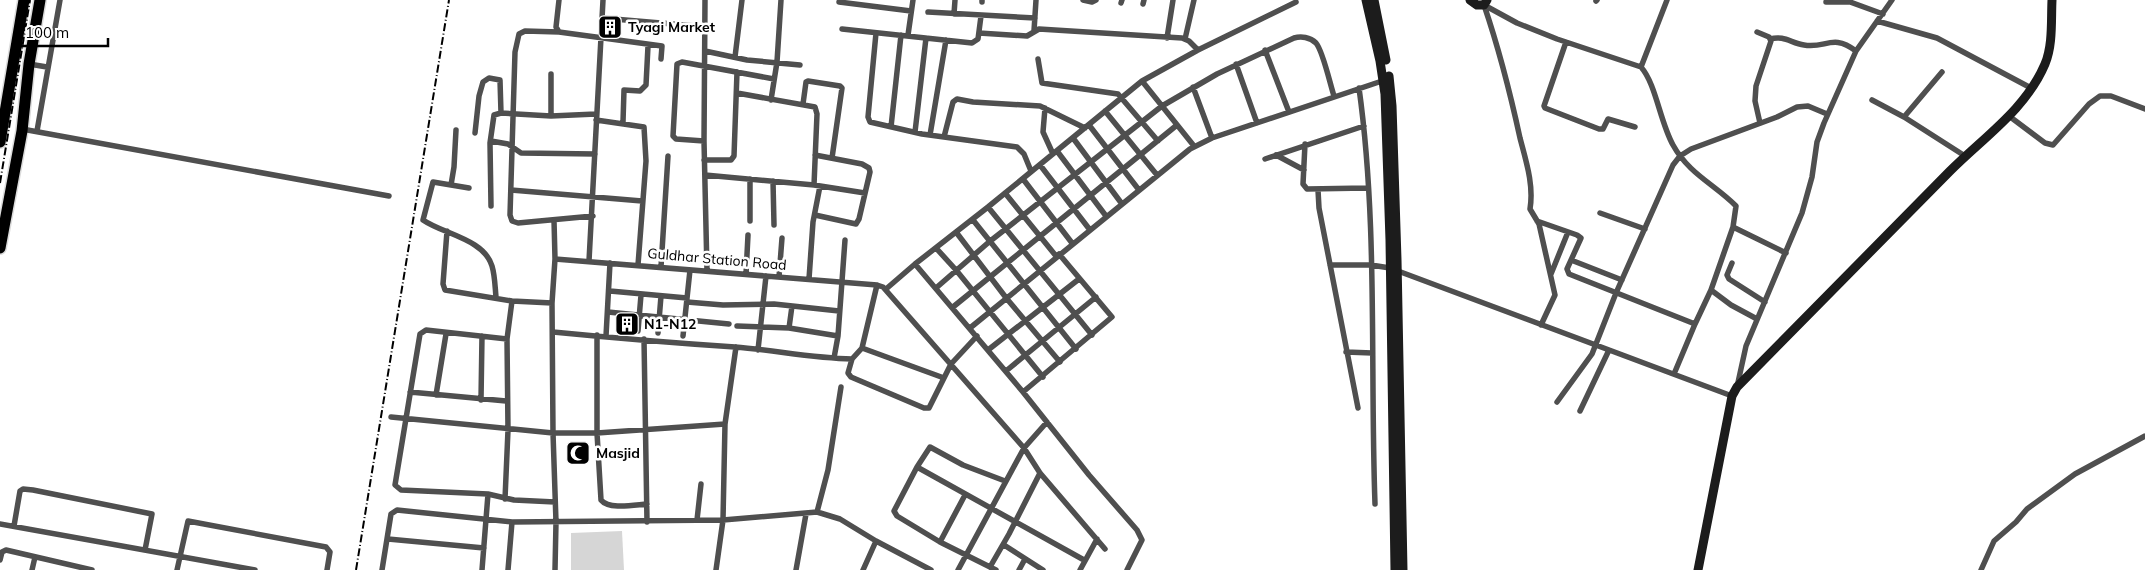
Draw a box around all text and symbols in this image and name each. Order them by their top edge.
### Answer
building icon: Tyagi Market [597,14,623,40]
scale bar [18,15,108,47]
place label: Tyagi Market [628,18,716,36]
text: 100 m [25,23,69,42]
street label: Guldhar Station Road [647,244,787,274]
building icon: N1-N12 [614,311,640,337]
place label: N1-N12 [644,315,696,333]
mosque icon: Masjid [565,440,591,466]
place label: Masjid [596,444,640,462]

